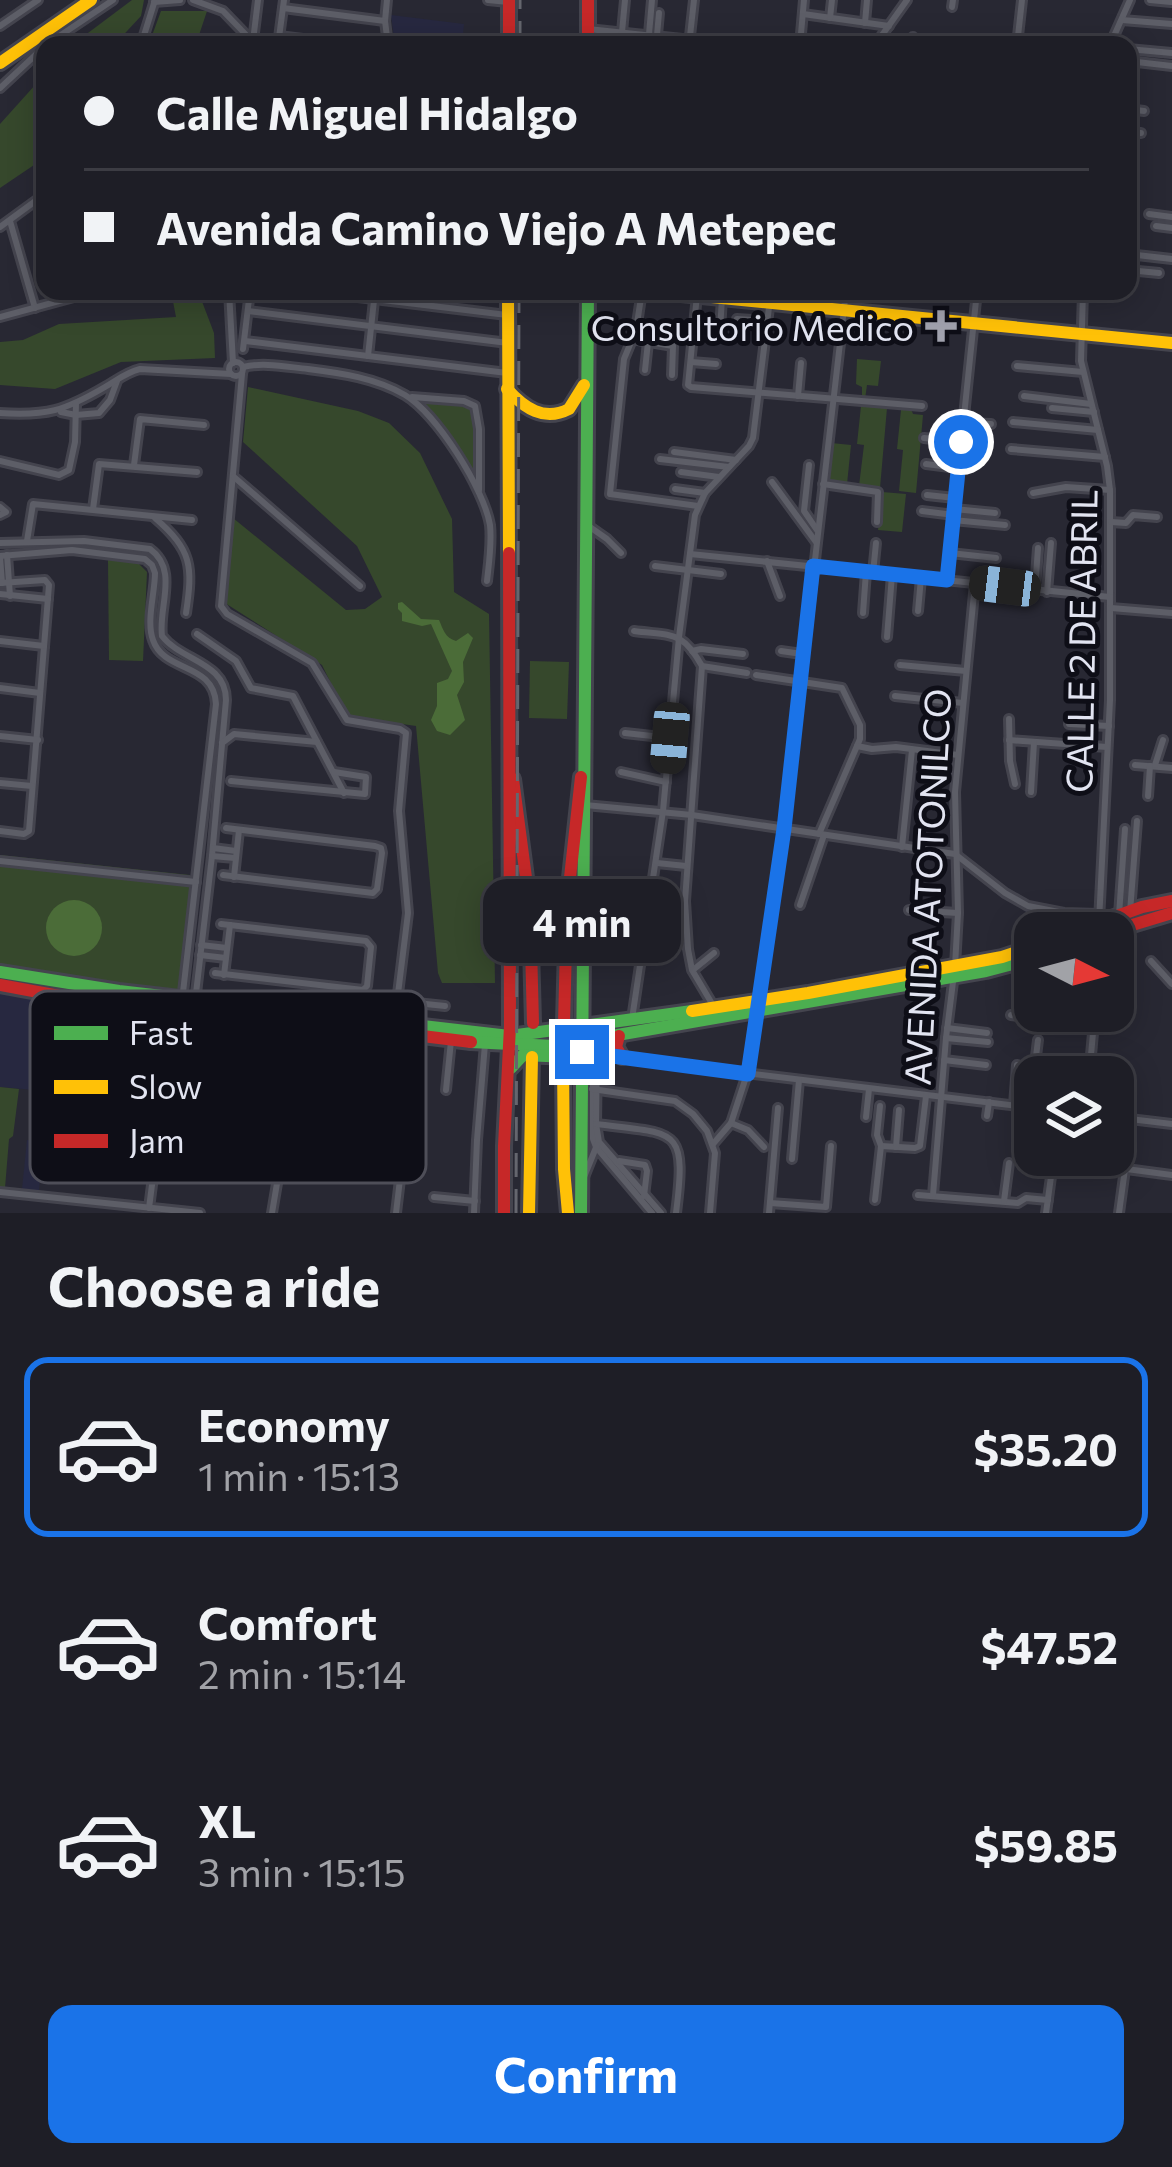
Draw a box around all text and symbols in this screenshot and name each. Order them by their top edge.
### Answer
text: Calle Miguel Hidalgo [156,84,578,139]
text: Avenida Camino Viejo A Metepec [156,199,837,254]
place label: Consultorio Medico [591,304,914,348]
marker: Consultorio Medico [925,310,957,342]
route start [934,415,988,469]
street label: CALLE 2 DE ABRIL [1055,489,1105,793]
car [967,564,1043,608]
street label: AVENIDA ATOTONILCO [894,688,958,1086]
car [649,701,691,775]
callout: 4 min [483,878,681,962]
text: 4 min [533,897,631,945]
north arrow [1014,912,1134,1032]
map controls [1014,912,1134,1176]
legend [30,991,426,1183]
text: Fast [129,1011,193,1052]
route end [555,1025,609,1079]
button: layers [1014,1056,1134,1176]
text: Slow [129,1065,202,1106]
text: Jam [129,1119,185,1160]
text: Choose a ride [48,1252,380,1318]
icon: car [54,1393,162,1501]
text: Economy [198,1396,390,1451]
text: $35.20 [973,1420,1118,1475]
text: 1 min · 15:13 [198,1451,400,1499]
icon: car [54,1591,162,1699]
text: Comfort [198,1594,377,1649]
text: $47.52 [981,1618,1118,1673]
text: 2 min · 15:14 [198,1649,406,1697]
icon: car [54,1789,162,1897]
text: XL [198,1792,256,1847]
text: $59.85 [973,1816,1118,1871]
text: 3 min · 15:15 [198,1847,406,1895]
button: Confirm [48,2005,1124,2143]

